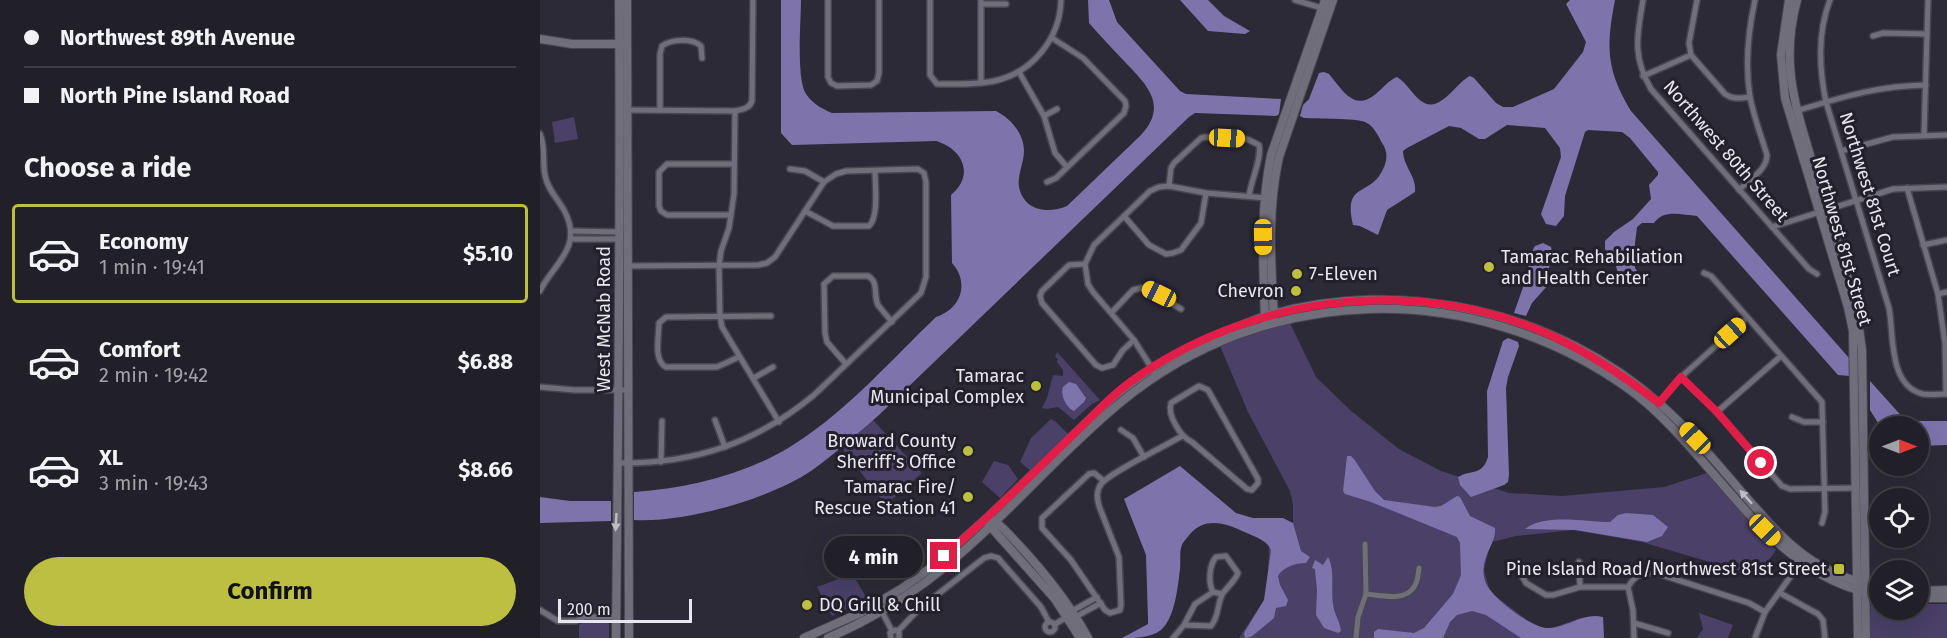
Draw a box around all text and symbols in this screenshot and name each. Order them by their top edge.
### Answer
text: Northwest 89th Avenue [60,24,295,51]
street label: Northwest 80th Street [1659,76,1794,226]
text: North Pine Island Road [60,82,290,109]
street label: Northwest 81st Court [1835,109,1906,279]
car [1209,128,1245,148]
text: Choose a ride [24,152,191,184]
street label: Northwest 81st Street [1807,154,1877,329]
car [1254,219,1272,255]
icon: car [27,227,81,281]
text: Economy [99,228,188,255]
text: $5.10 [463,240,513,267]
street label: West McNab Road [593,246,615,392]
place label: Tamarac Rehabiliation and Health Center [1501,246,1683,289]
text: 1 min · 19:41 [99,255,205,279]
marker: Tamarac Rehabiliation and Health Center [1482,260,1496,274]
place label: 7-Eleven [1309,263,1378,285]
marker: 7-Eleven [1290,267,1304,281]
car [1139,278,1179,310]
place label: Chevron [1217,280,1284,302]
marker: Chevron [1289,284,1303,298]
car [1711,314,1749,352]
icon: car [27,335,81,389]
text: Comfort [99,336,180,363]
text: $6.88 [458,348,513,375]
text: 2 min · 19:42 [99,363,208,387]
place label: Tamarac Municipal Complex [870,365,1024,408]
marker: Tamarac Municipal Complex [1029,379,1043,393]
north arrow [1869,416,1929,476]
map controls [1869,416,1929,620]
car [1676,419,1714,457]
place label: Broward County Sheriff's Office [827,430,956,473]
icon: car [27,443,81,497]
text: XL [99,444,123,471]
marker: Broward County Sheriff's Office [961,444,975,458]
route start [1747,449,1774,476]
text: $8.66 [458,456,513,483]
text: 3 min · 19:43 [99,471,208,495]
place label: Tamarac Fire/ Rescue Station 41 [814,476,956,519]
button: locate [1869,488,1929,548]
one-way arrow [1739,489,1753,504]
marker: Tamarac Fire/ Rescue Station 41 [961,490,975,504]
car [1746,511,1784,549]
one-way arrow [612,512,621,531]
callout: 4 min [824,535,923,577]
route end [930,542,957,569]
text: 4 min [848,545,899,569]
button: Confirm [24,557,516,626]
place label: Pine Island Road/Northwest 81st Street [1506,558,1827,580]
button: layers [1869,560,1929,620]
marker: Pine Island Road/Northwest 81st Street [1832,562,1846,576]
place label: DQ Grill & Chill [819,594,940,616]
scale bar [558,596,692,624]
marker: DQ Grill & Chill [800,598,814,612]
text: 200 m [567,600,611,619]

